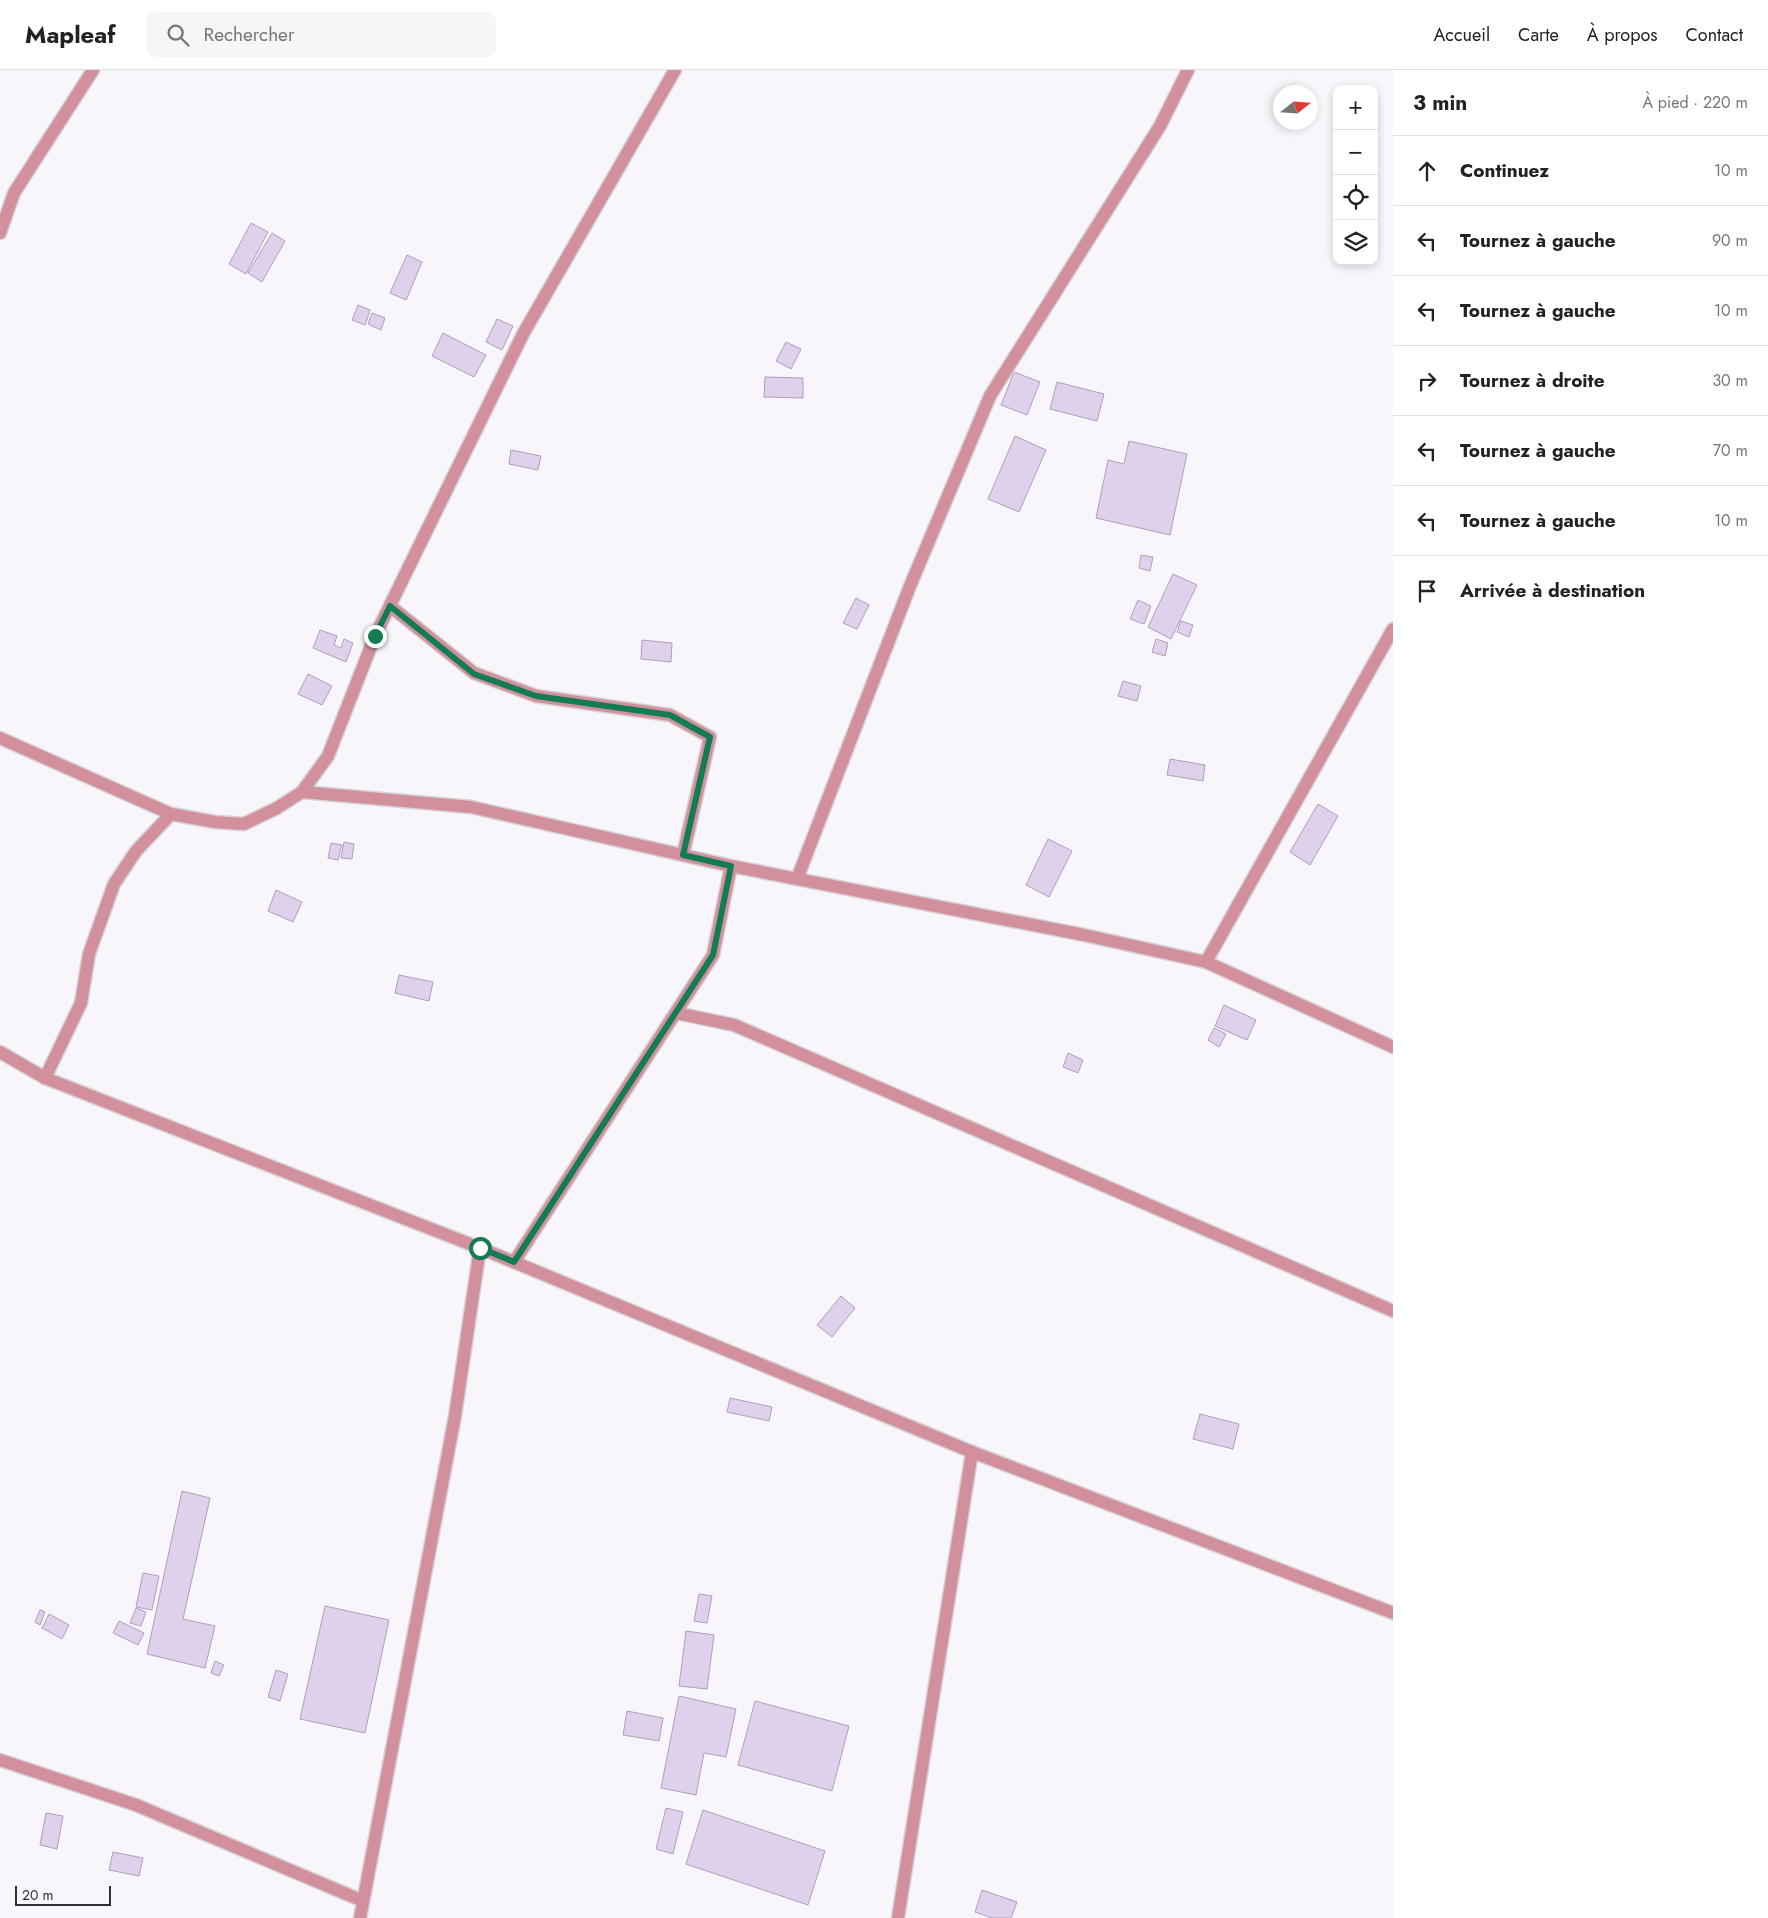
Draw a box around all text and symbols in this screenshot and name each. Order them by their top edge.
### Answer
search box [146,12,496,57]
text: Mapleaf [25,17,116,52]
icon: search [164,21,192,49]
text: Rechercher [204,21,294,48]
text: Accueil [1433,22,1490,48]
text: Carte [1518,22,1559,48]
text: À propos [1587,22,1657,48]
text: Contact [1685,22,1743,48]
north arrow [1273,85,1318,130]
map controls [1333,85,1378,265]
button: + [1333,85,1378,130]
text: 3 min [1413,88,1467,118]
text: À pied · 220 m [1643,91,1748,114]
button: − [1333,130,1378,175]
icon: ahead [1413,157,1441,185]
text: Continuez [1460,157,1549,184]
text: 10 m [1714,159,1748,182]
button: locate [1333,175,1378,220]
button: layers [1333,220,1378,265]
icon: left [1413,227,1441,255]
text: Tournez à gauche [1460,227,1616,254]
text: 90 m [1712,229,1748,252]
icon: left [1413,297,1441,325]
text: Tournez à gauche [1460,297,1616,324]
text: 10 m [1714,299,1748,322]
icon: right [1413,367,1441,395]
text: Tournez à droite [1460,367,1605,394]
text: 30 m [1712,369,1748,392]
icon: left [1413,437,1441,465]
text: Tournez à gauche [1460,437,1616,464]
text: 70 m [1713,439,1748,462]
icon: left [1413,507,1441,535]
text: Tournez à gauche [1460,507,1616,534]
text: 10 m [1714,509,1748,532]
icon: arrive [1413,577,1441,605]
text: Arrivée à destination [1460,577,1645,604]
route end [364,625,387,648]
route start [469,1237,492,1260]
scale bar [15,1883,111,1906]
text: 20 m [22,1885,54,1905]

